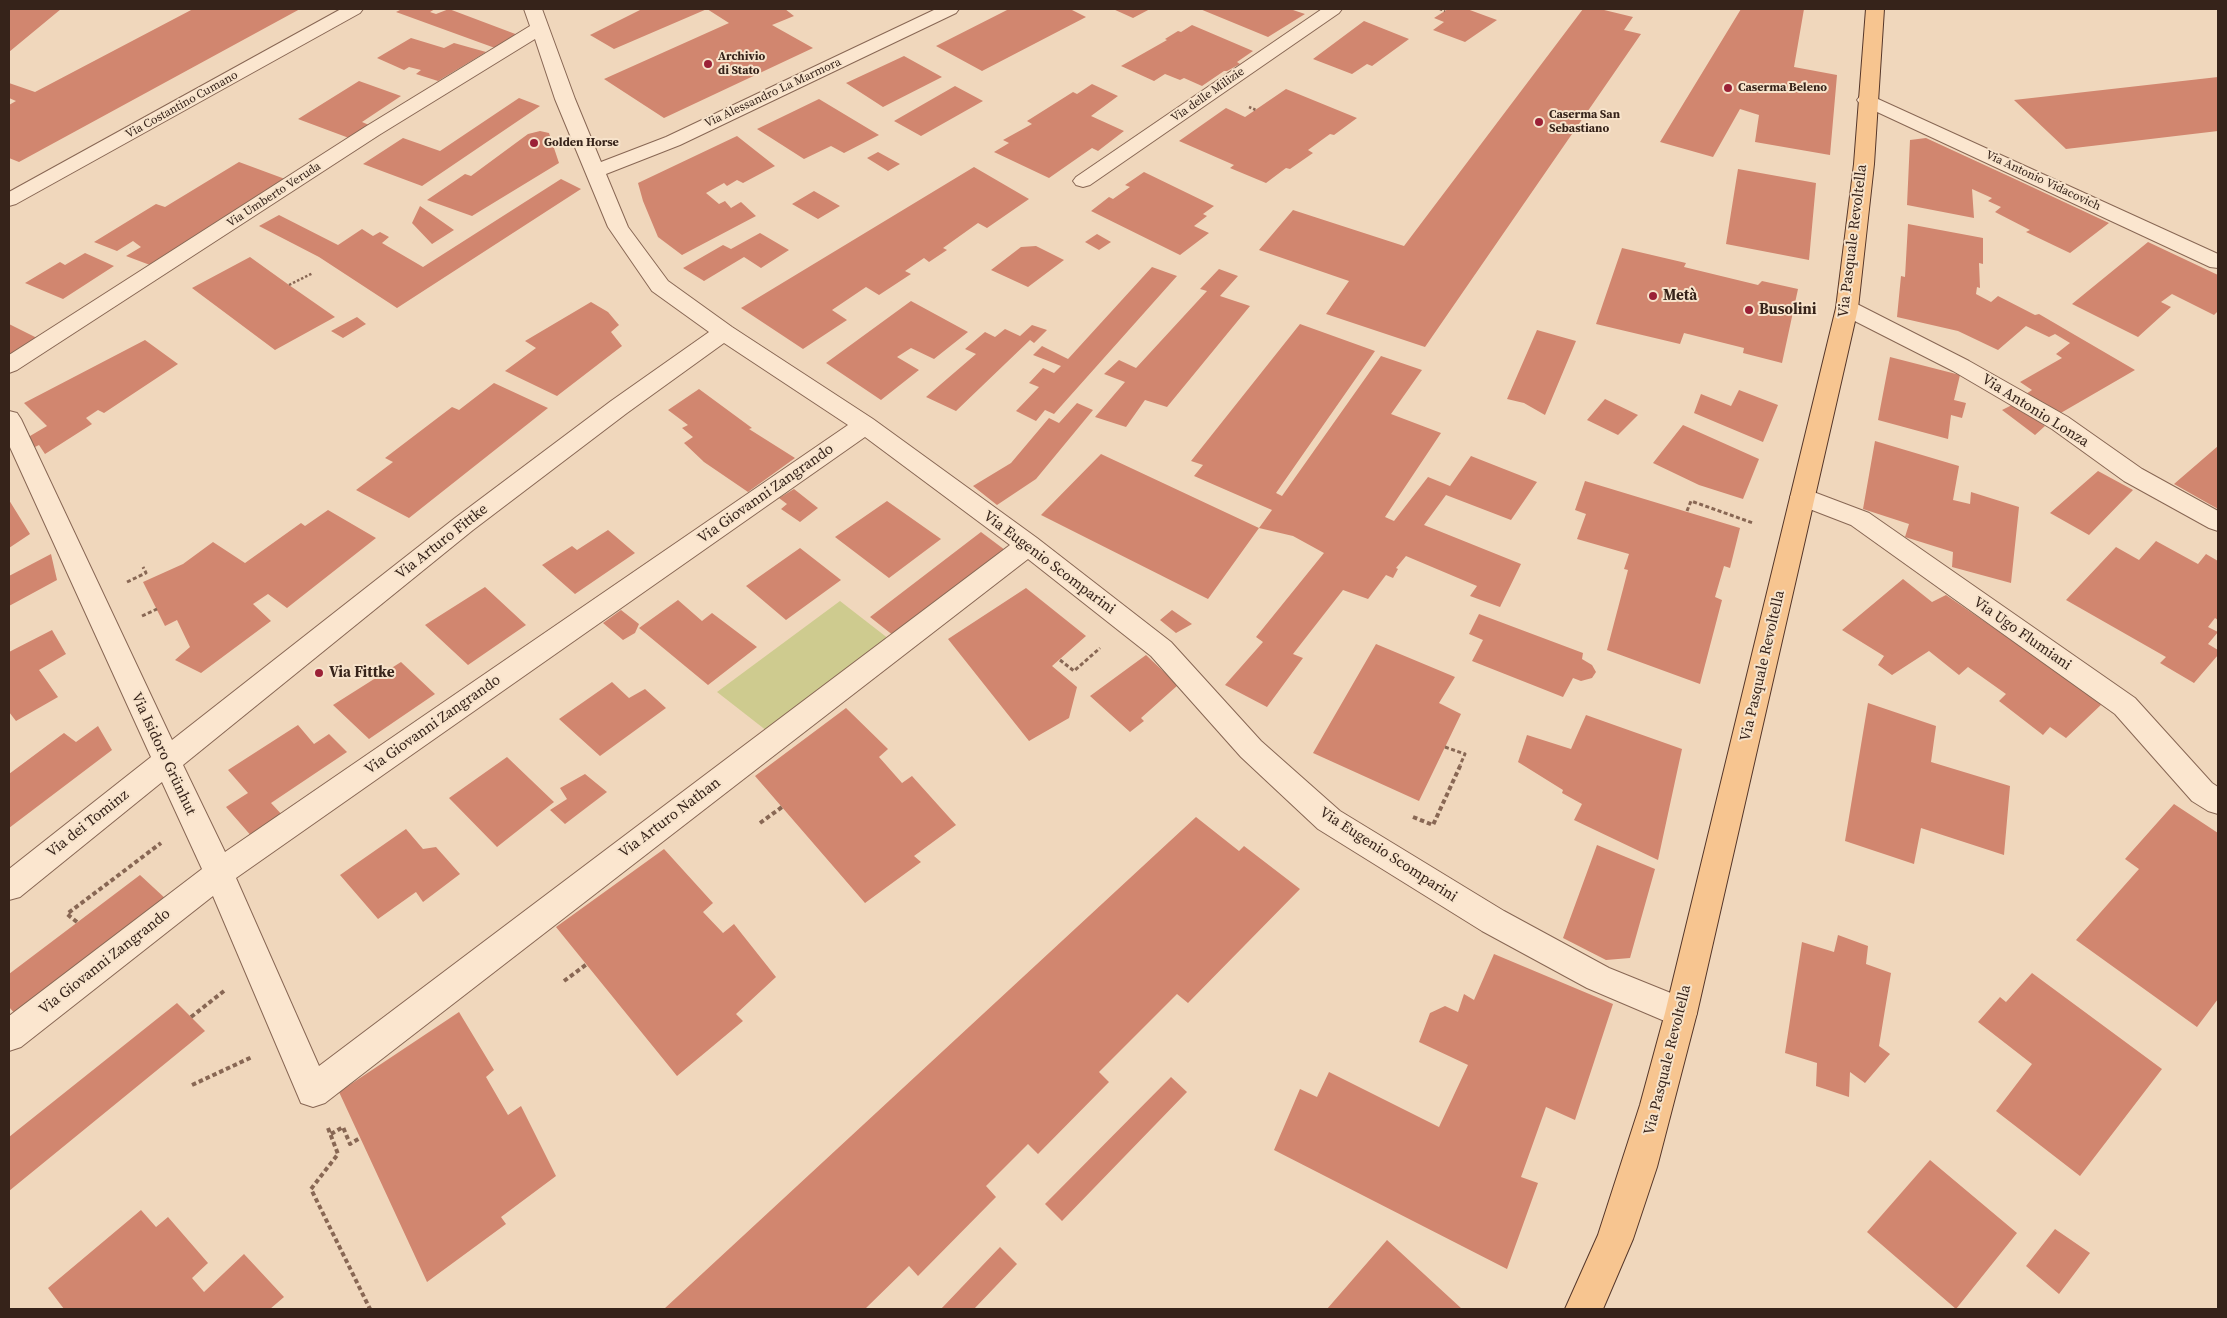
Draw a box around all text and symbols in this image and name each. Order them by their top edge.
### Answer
place label: Archivio di Stato [718,50,765,78]
street label: Via Alessandro La Marmora [702,55,844,131]
marker: Archivio di Stato [702,58,714,70]
street label: Via delle Milizie [1169,64,1247,126]
street label: Via Costantino Cumano [123,68,241,142]
place label: Caserma Beleno [1738,81,1827,95]
marker: Caserma Beleno [1722,82,1734,94]
place label: Caserma San Sebastiano [1549,108,1620,136]
marker: Caserma San Sebastiano [1533,116,1545,128]
place label: Golden Horse [544,136,619,150]
marker: Golden Horse [528,137,540,149]
street label: Via Antonio Vidacovich [1983,148,2103,214]
street label: Via Umberto Veruda [224,159,324,231]
street label: Via Pasquale Revoltella [1835,163,1871,319]
place label: Metà [1663,287,1697,305]
marker: Metà [1647,290,1659,302]
place label: Busolini [1759,301,1817,319]
marker: Busolini [1743,304,1755,316]
street label: Via Antonio Lonza [1978,371,2092,451]
street label: Via Giovanni Zangrando [695,440,837,548]
street label: Via Arturo Fittke [392,500,492,584]
street label: Via Eugenio Scomparini [979,508,1119,618]
street label: Via Pasquale Revoltella [1737,589,1789,743]
street label: Via Ugo Flumiani [1969,593,2075,675]
place label: Via Fittke [329,664,395,682]
marker: Via Fittke [313,667,325,679]
street label: Via Giovanni Zangrando [362,671,504,779]
street label: Via Isidoro Grünhut [127,690,199,818]
street label: Via Arturo Nathan [616,774,724,862]
street label: Via dei Tominz [43,786,133,862]
street label: Via Eugenio Scomparini [1316,804,1460,906]
street label: Via Giovanni Zangrando [36,905,174,1019]
street label: Via Pasquale Revoltella [1641,983,1695,1137]

